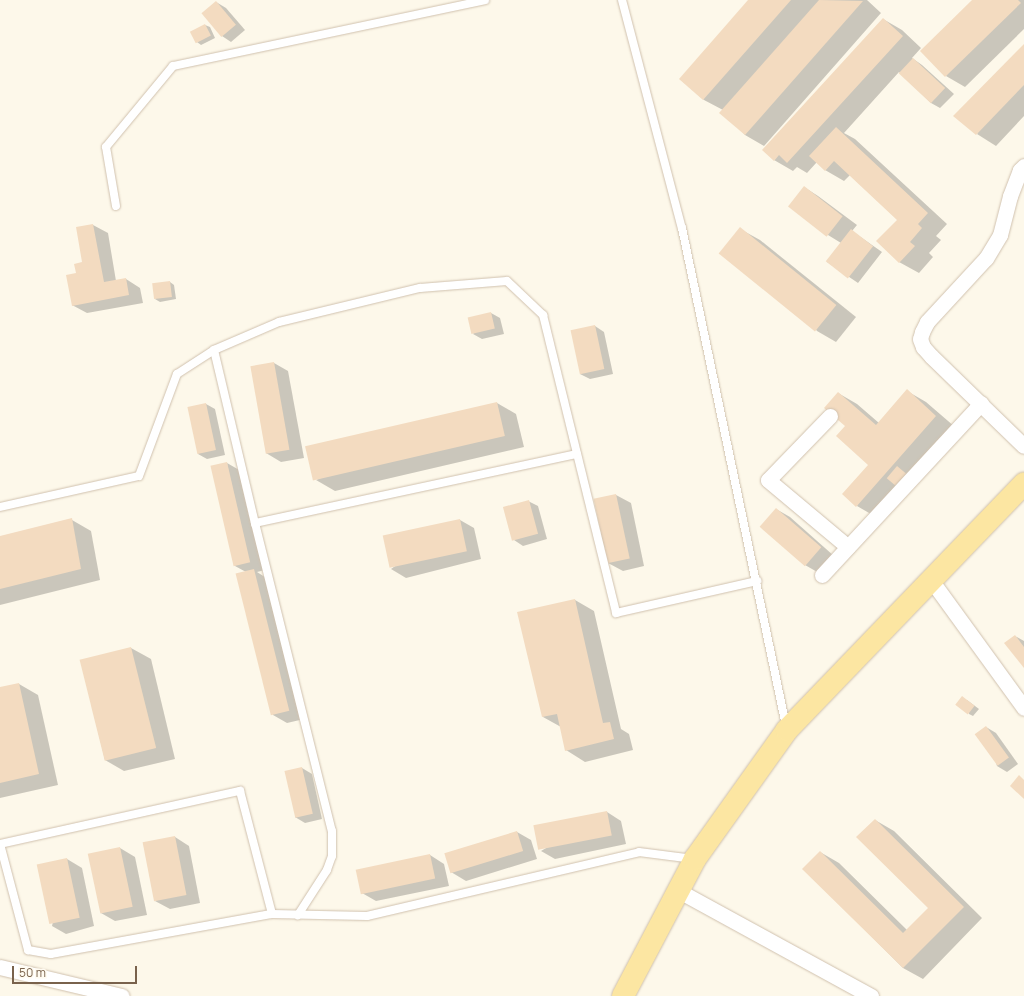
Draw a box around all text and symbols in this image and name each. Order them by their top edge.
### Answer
scale bar [14,958,139,984]
text: 50 m [19,964,46,981]

